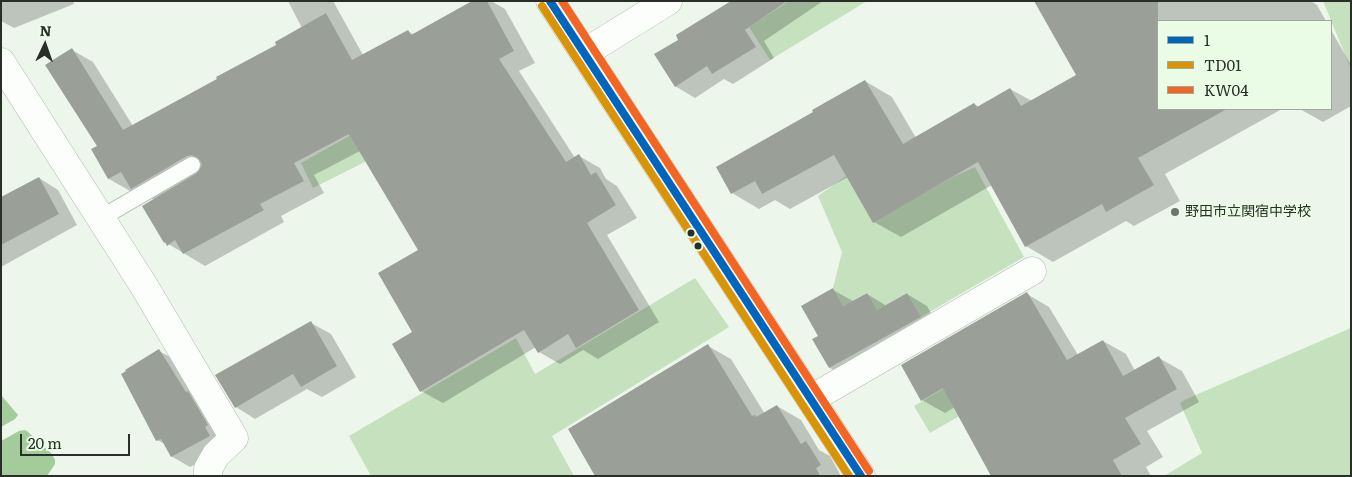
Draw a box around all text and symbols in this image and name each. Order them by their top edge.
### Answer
north arrow [20,20,70,70]
text: N [39,20,52,40]
legend [1157,20,1332,110]
text: 1 [1204,28,1210,51]
text: TD01 [1204,53,1241,76]
text: KW04 [1204,78,1248,101]
place label: 野田市立関宿中学校 [1185,204,1311,220]
marker: 野田市立関宿中学校 [1169,206,1181,218]
unlabelled marker [686,228,696,238]
unlabelled marker [693,241,703,251]
scale bar [22,424,132,456]
text: 20 m [28,431,62,454]

